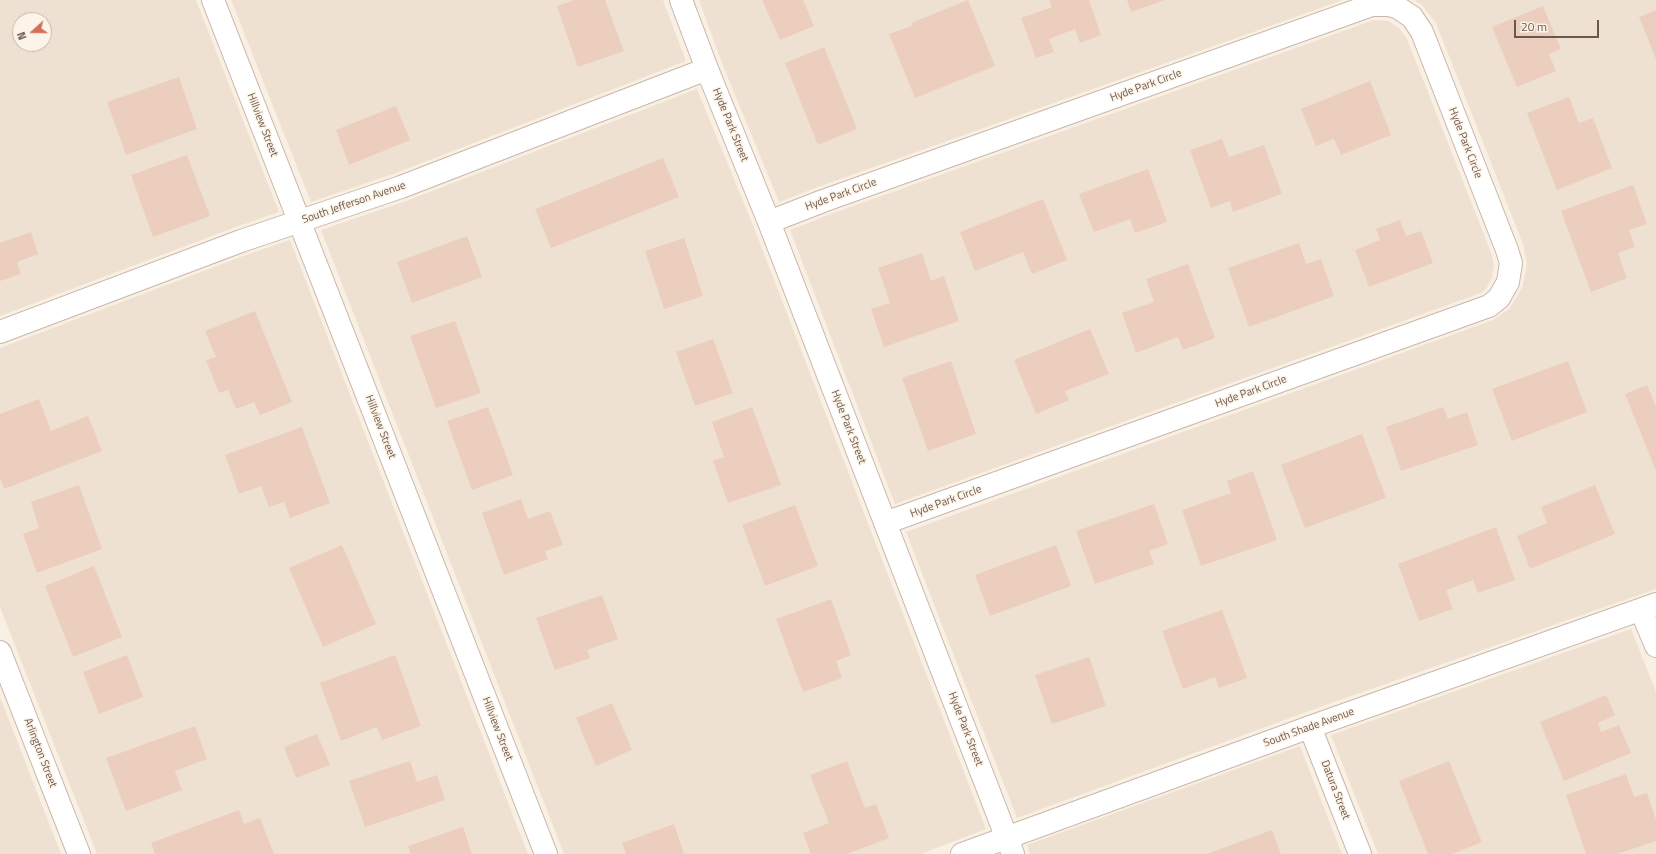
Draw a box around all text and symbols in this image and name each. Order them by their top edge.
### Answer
north arrow [12,12,52,52]
scale bar [1516,12,1601,38]
text: 20 m [1521,17,1547,36]
text: N [13,30,31,42]
street label: Hyde Park Circle [1109,67,1183,105]
street label: Hyde Park Street [709,86,751,164]
street label: Hillview Street [244,91,280,159]
street label: Hyde Park Circle [1445,106,1485,180]
street label: Hyde Park Circle [804,176,878,214]
street label: South Jefferson Avenue [300,179,408,227]
street label: Hyde Park Circle [1214,373,1288,411]
street label: Hyde Park Street [828,388,868,466]
street label: Hillview Street [362,393,398,461]
street label: Hyde Park Circle [909,483,983,521]
street label: Hyde Park Street [945,690,985,768]
street label: Hillview Street [479,695,515,763]
street label: South Shade Avenue [1262,705,1356,751]
street label: Arlington Street [21,716,59,790]
street label: Datura Street [1318,759,1352,821]

